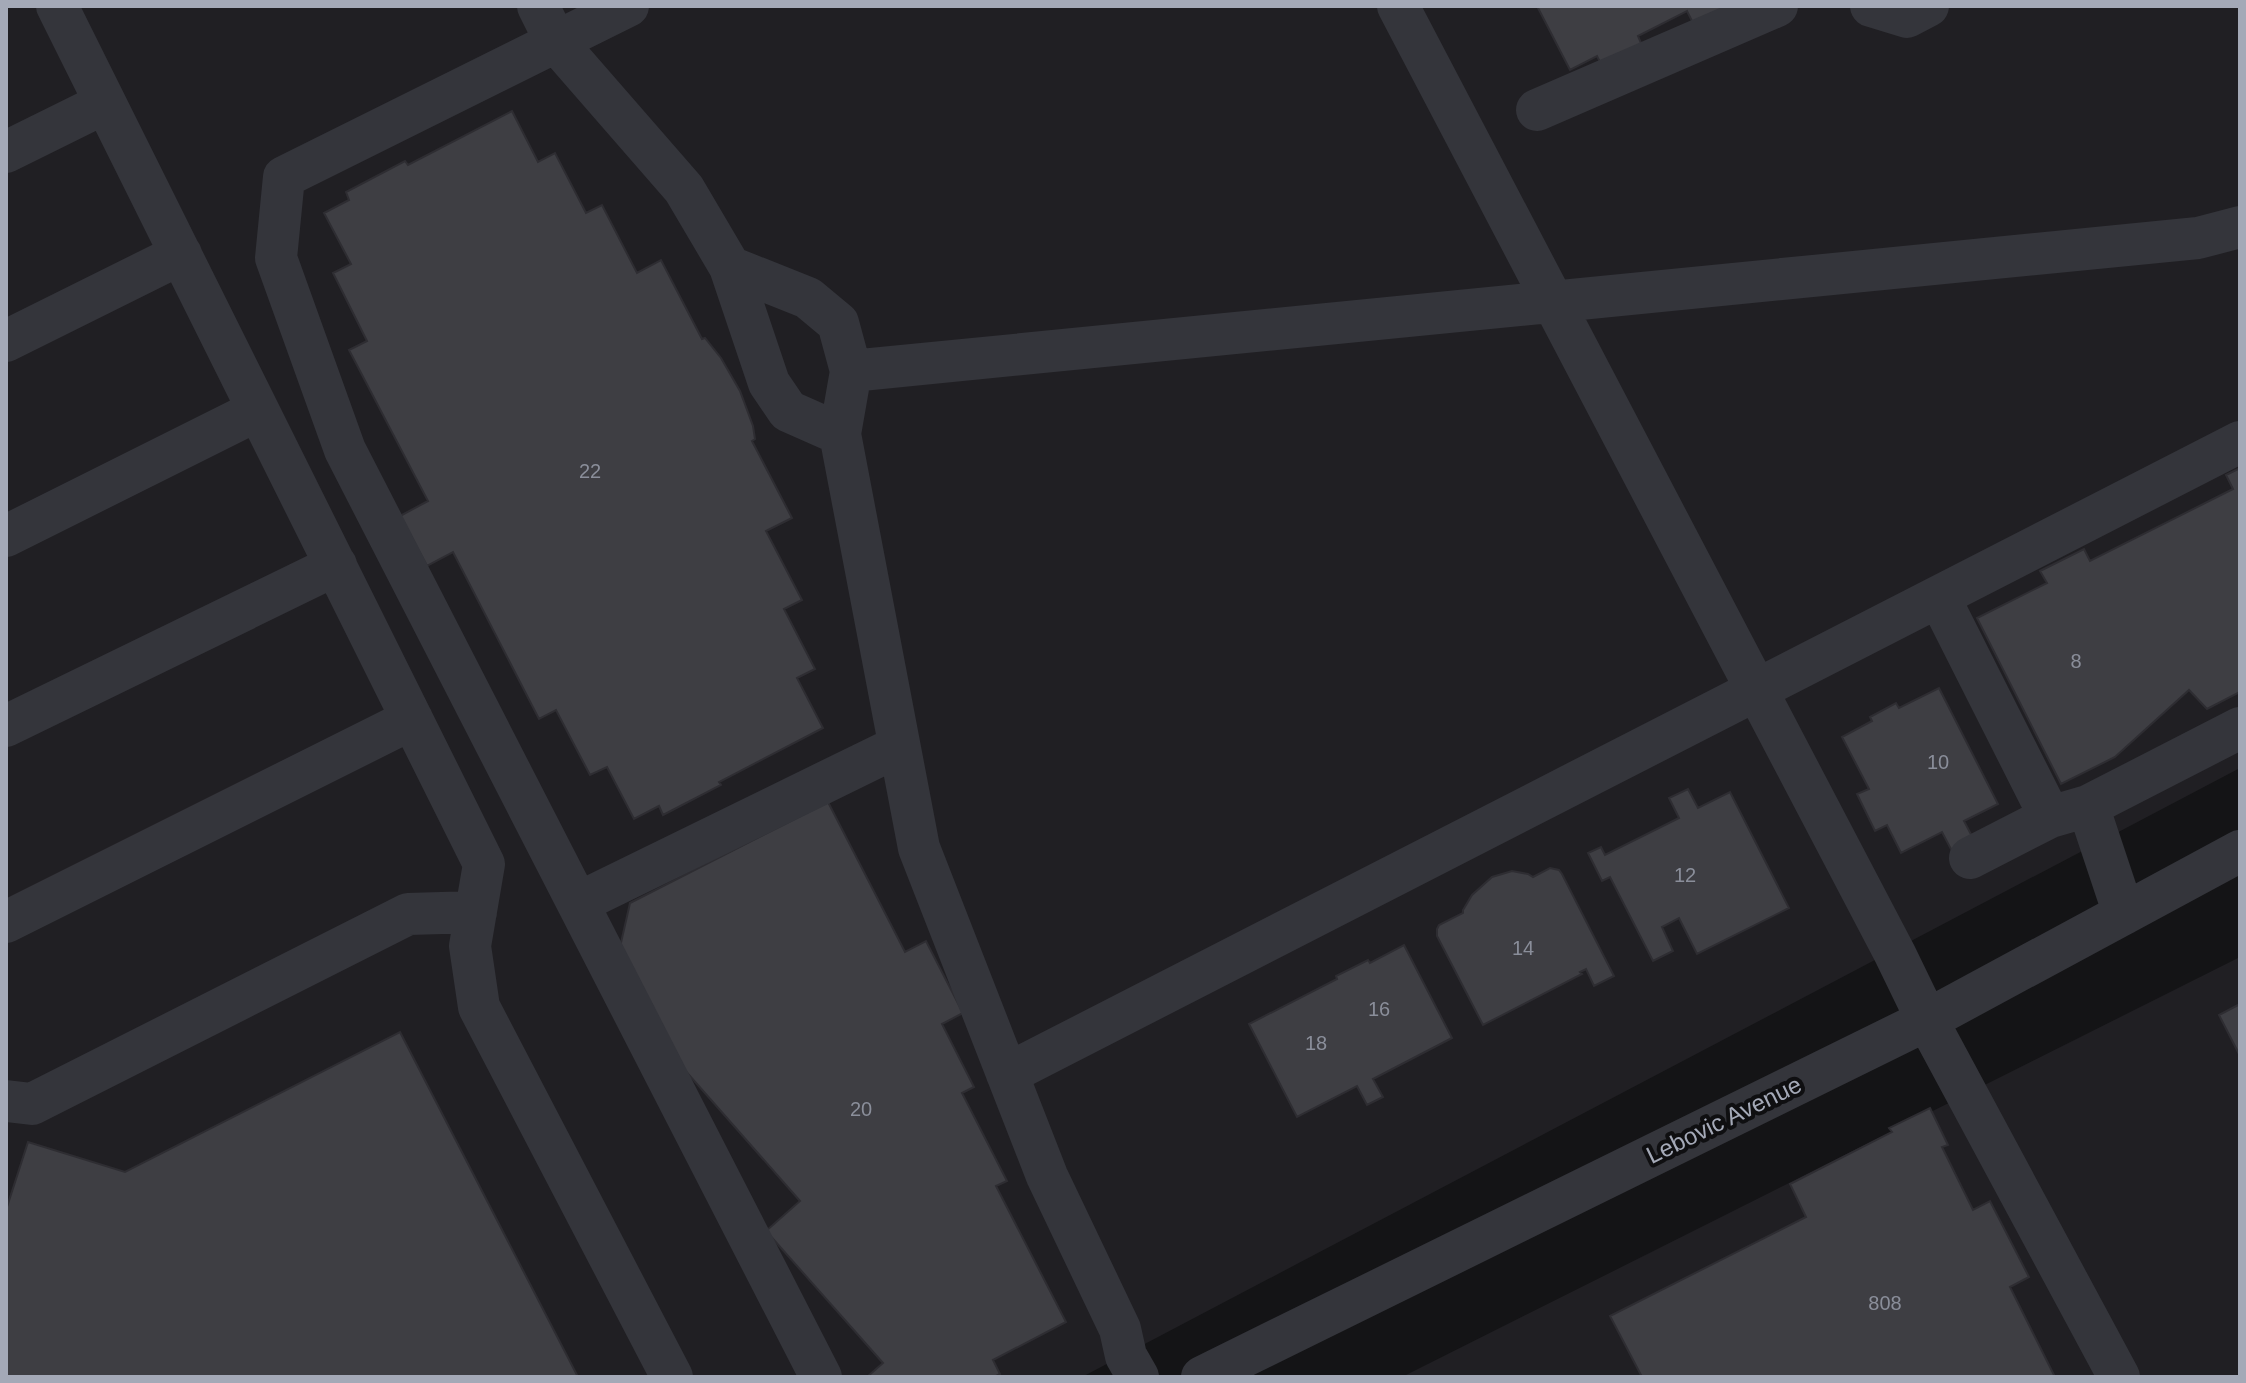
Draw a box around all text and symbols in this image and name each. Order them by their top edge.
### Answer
house number: 22 [579,460,601,482]
house number: 8 [2070,650,2082,672]
house number: 10 [1927,751,1949,773]
house number: 12 [1674,864,1696,886]
house number: 14 [1512,937,1534,959]
house number: 16 [1368,998,1390,1020]
house number: 18 [1305,1032,1327,1054]
street label: Lebovic Avenue [1642,1070,1806,1169]
house number: 20 [850,1098,872,1120]
house number: 808 [1868,1292,1902,1314]

